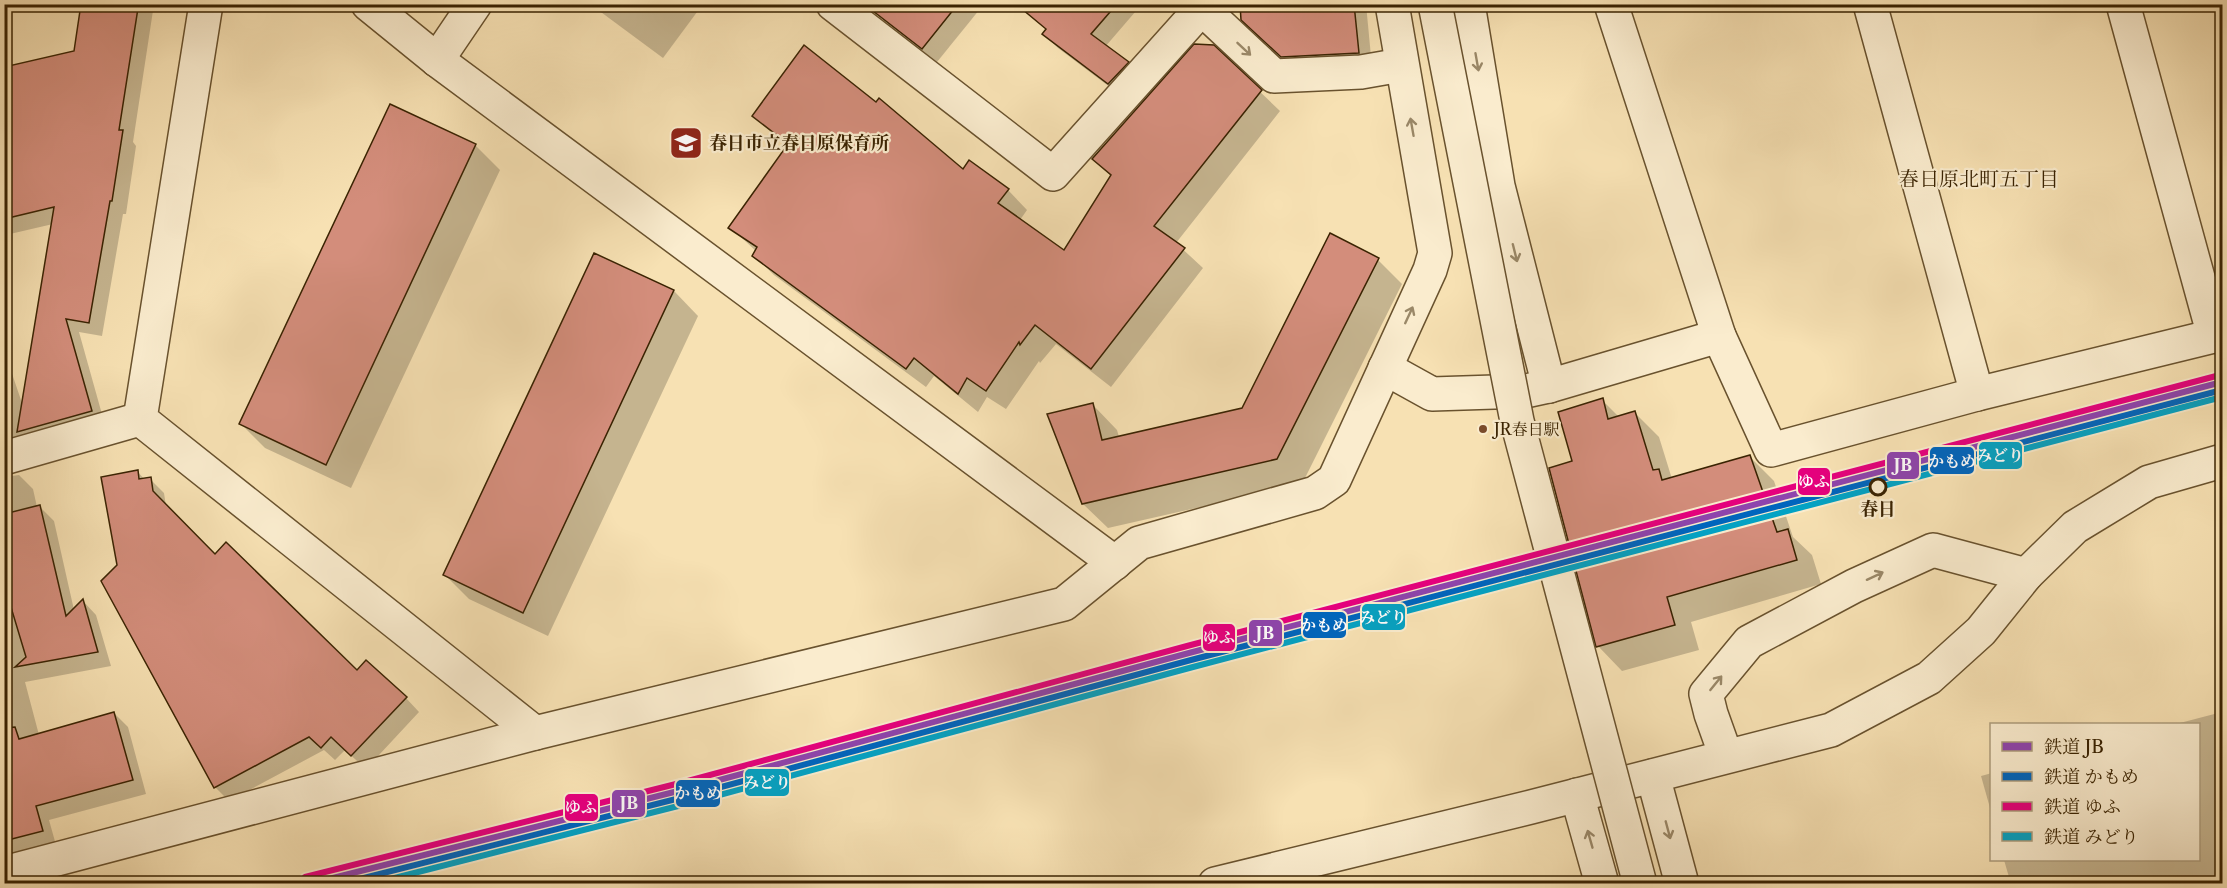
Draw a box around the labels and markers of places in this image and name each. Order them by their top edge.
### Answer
school or university icon: 春日市立春日原保育所 [668,125,704,161]
place label: 春日市立春日原保育所 [709,132,889,154]
place label: JR春日駅 [1491,419,1560,439]
marker: JR春日駅 [1477,423,1489,435]
marker: 春日 [1869,478,1887,496]
place label: 春日 [1860,498,1896,520]

